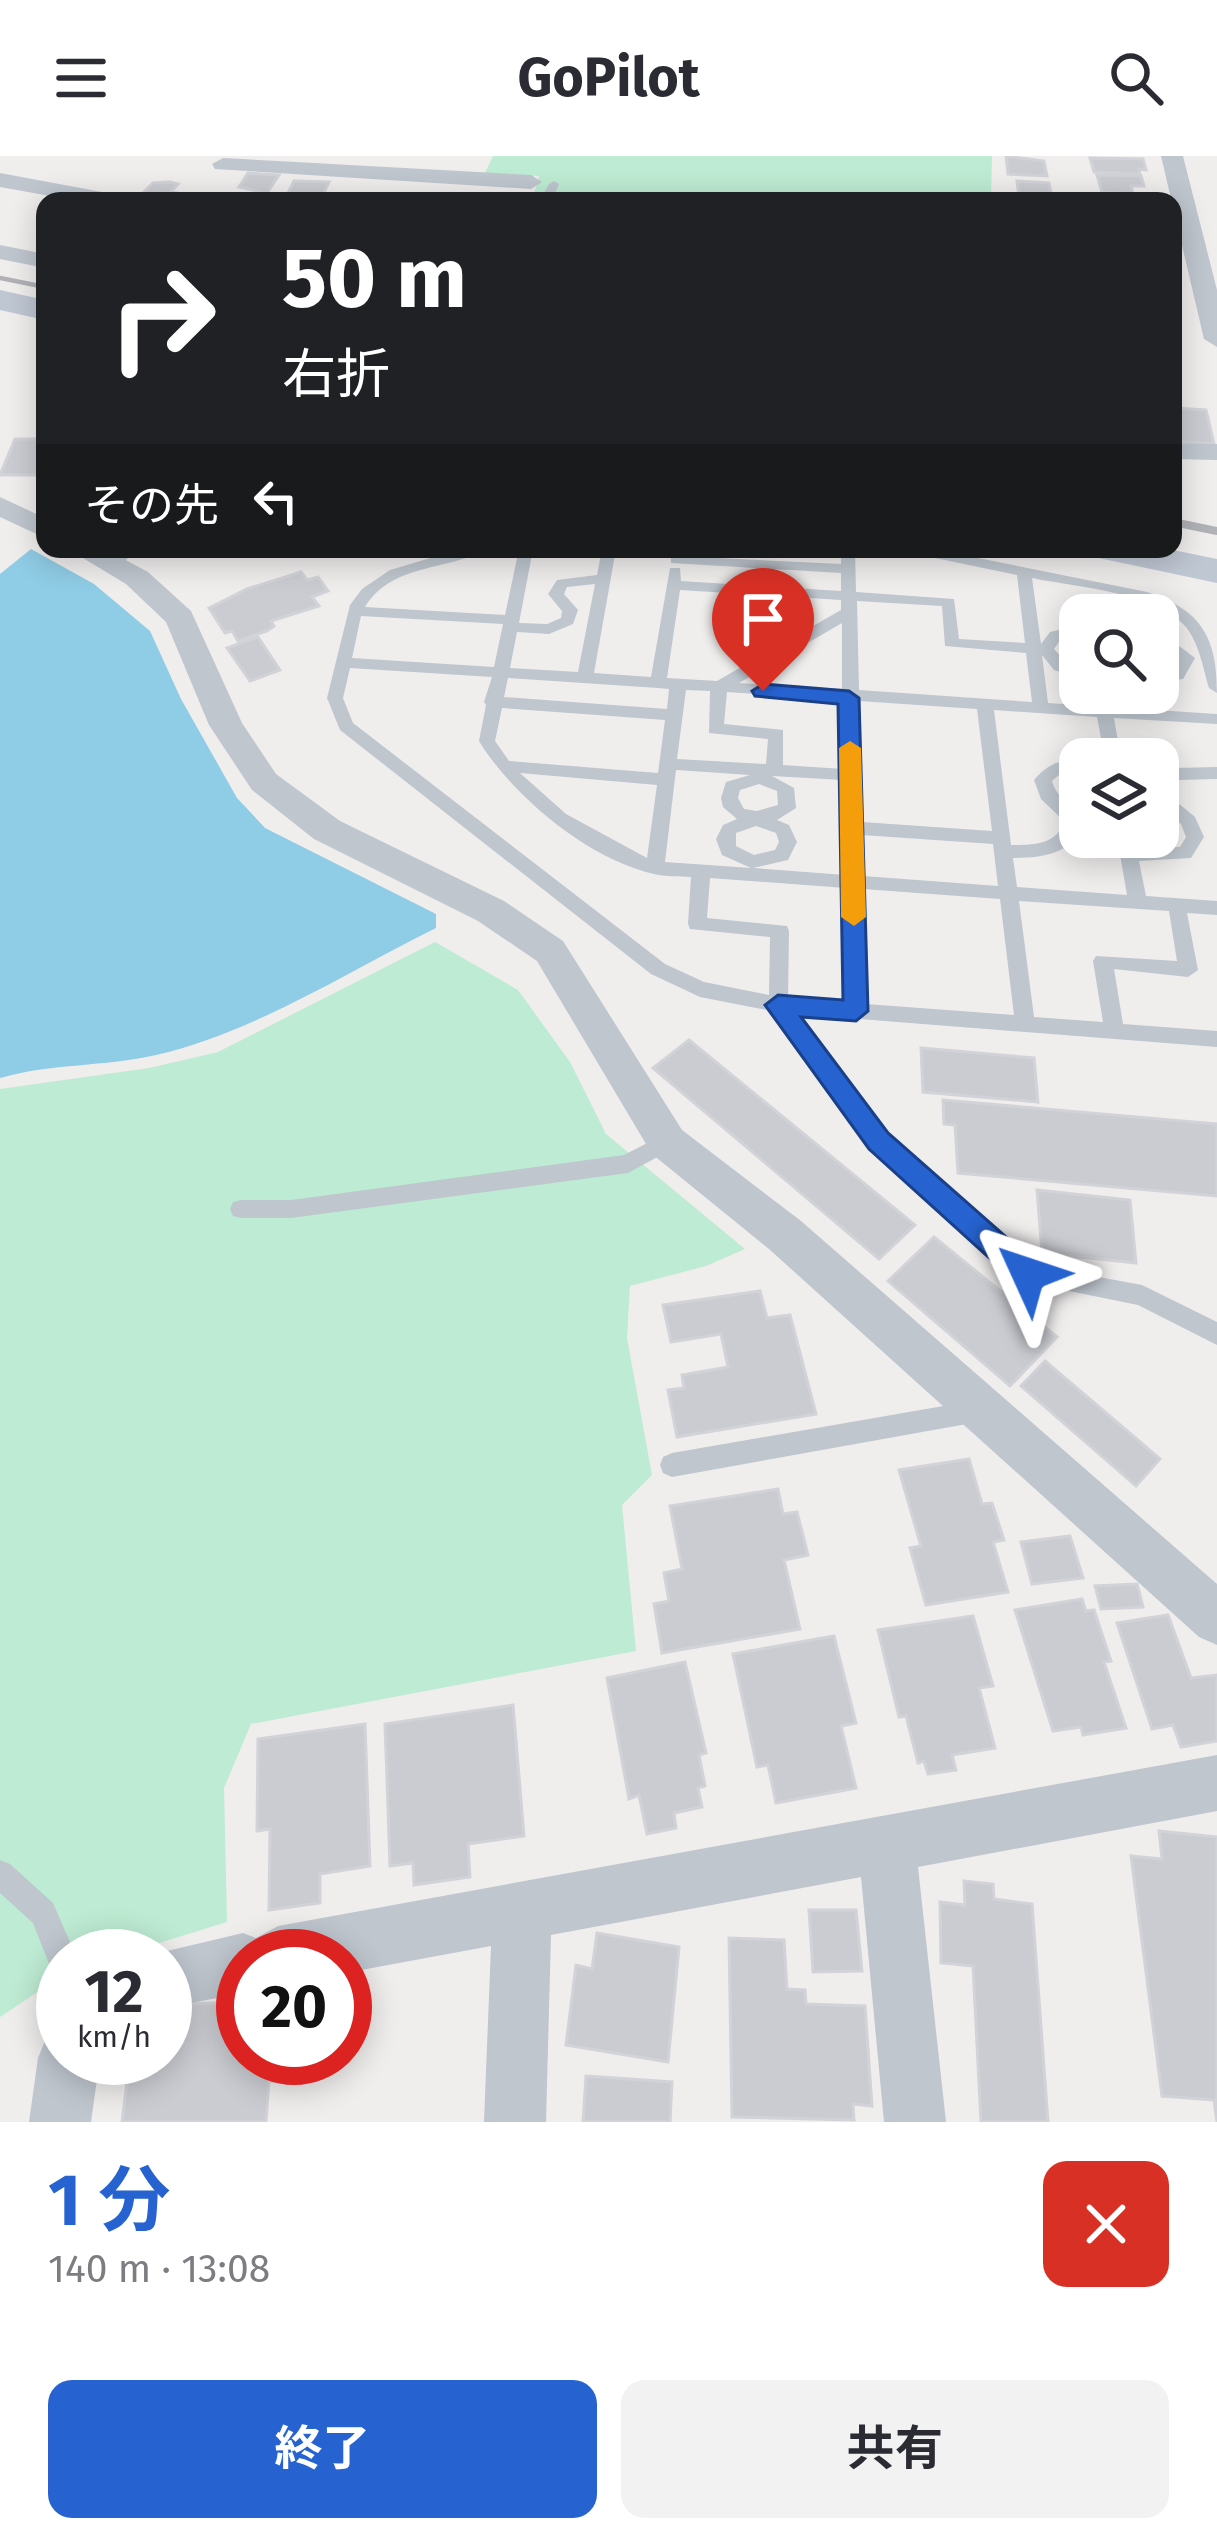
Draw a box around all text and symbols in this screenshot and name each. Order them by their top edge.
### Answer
icon: menu [48,45,114,111]
icon: search [1103,45,1169,111]
text: GoPilot [517,46,700,110]
text: 50 m [282,228,467,329]
icon: right [84,240,240,396]
text: 右折 [282,343,390,407]
icon: left [243,468,309,534]
text: その先 [84,479,219,533]
pin [712,568,814,691]
icon: arrive [730,586,796,652]
map controls [1059,594,1179,858]
button: search [1059,594,1179,714]
button: layers [1059,738,1179,858]
position arrow [965,1211,1091,1337]
speed limit sign: 20 [216,1929,372,2085]
text: 12 [85,1956,143,2028]
text: km/h [77,2019,151,2055]
text: 1 分 [48,2158,170,2244]
button: close [1043,2161,1169,2287]
text: 140 m · 13:08 [48,2246,270,2292]
button: 終了 [48,2380,597,2518]
button: 共有 [621,2380,1169,2518]

